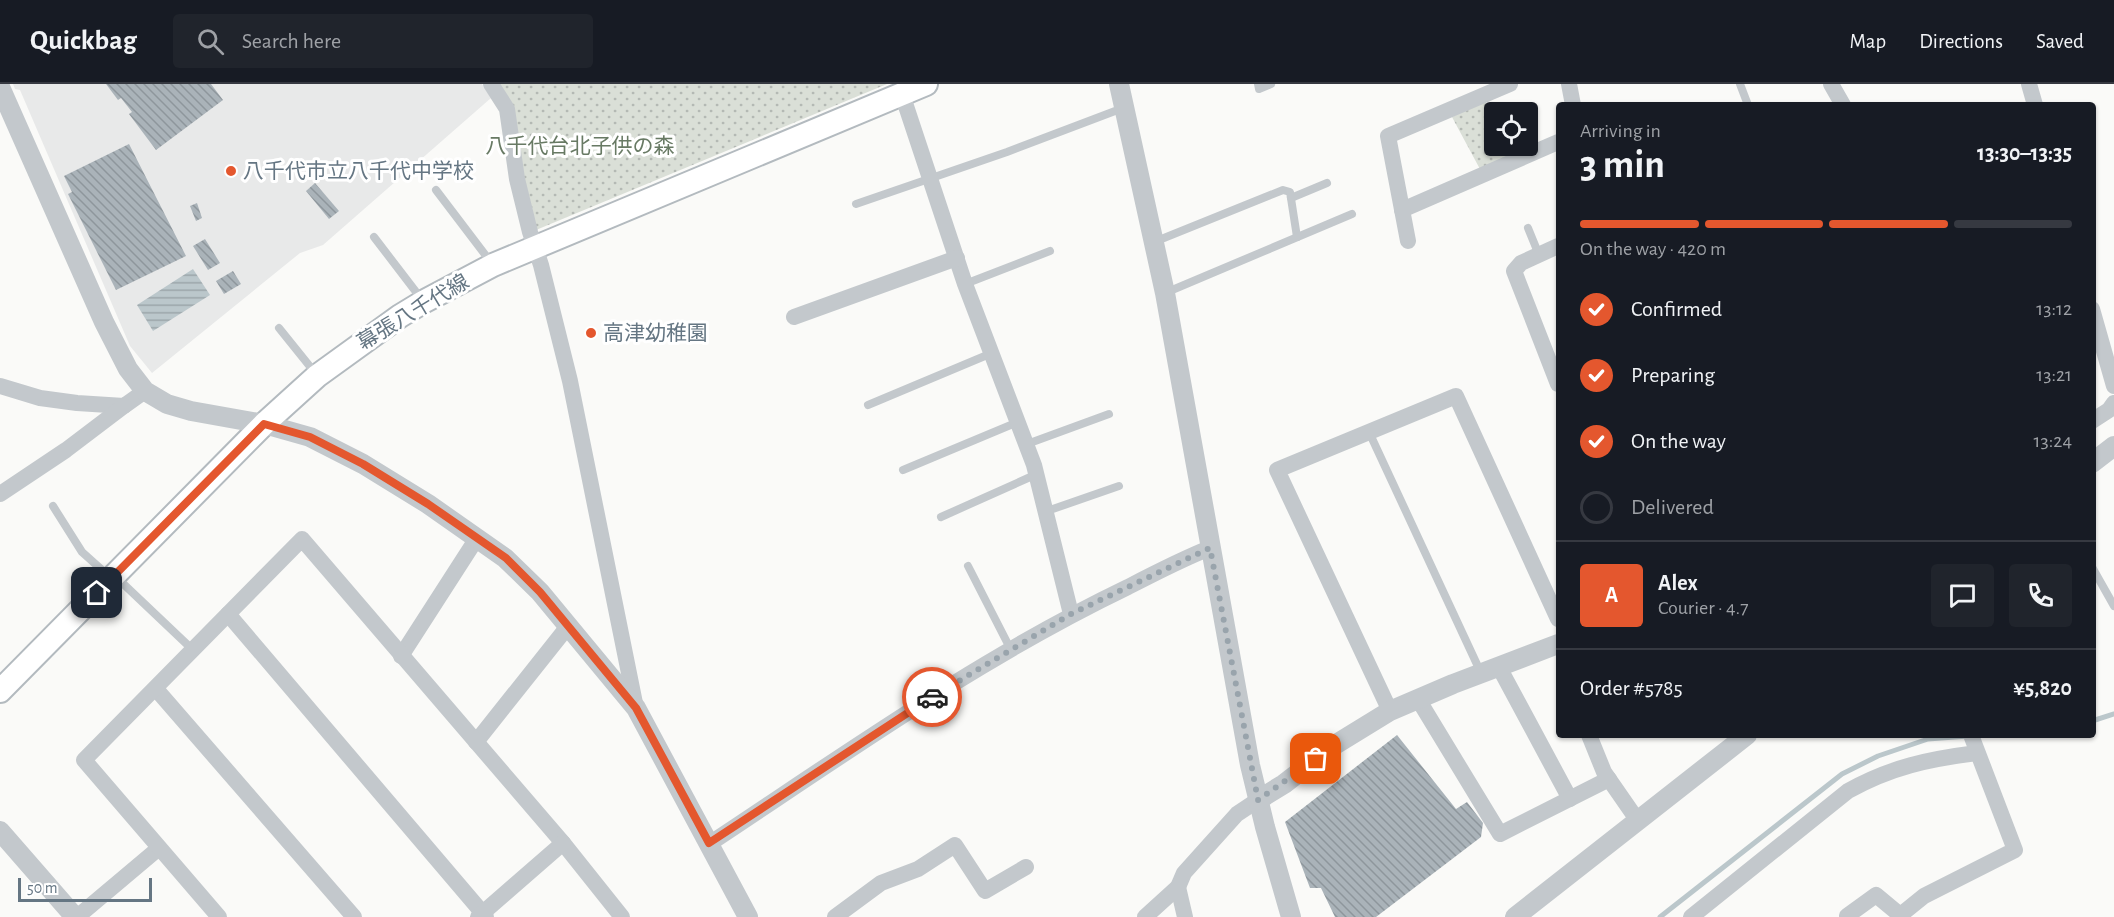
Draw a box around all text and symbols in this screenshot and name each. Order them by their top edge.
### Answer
search box [173,14,593,68]
icon: search [194,25,227,58]
text: Quickbag [30,27,137,55]
text: Search here [242,30,341,52]
text: Map [1850,31,1886,52]
text: Directions [1919,31,2003,52]
text: Saved [2036,31,2084,52]
map controls [1484,102,1538,156]
button: locate [1484,102,1538,156]
text: Arriving in [1580,121,1661,141]
park label: 八千代台北子供の森 [486,135,675,157]
text: 13:30–13:35 [1977,142,2072,164]
text: 3 min [1580,146,1665,185]
place label: 八千代市立八千代中学校 [243,160,474,182]
marker: 八千代市立八千代中学校 [224,164,238,178]
text: On the way · 420 m [1580,239,1726,259]
street label: 幕張八千代線 [353,270,473,354]
icon: check [1580,293,1613,326]
text: Confirmed [1631,298,1722,320]
text: 13:12 [2036,299,2072,319]
place label: 高津幼稚園 [603,322,708,344]
marker: 高津幼稚園 [584,326,598,340]
icon: check [1580,359,1613,392]
text: Preparing [1631,364,1715,386]
text: 13:21 [2036,365,2072,385]
icon: check [1580,425,1613,458]
text: On the way [1631,430,1726,452]
text: 13:24 [2034,431,2072,451]
text: Delivered [1631,496,1714,518]
button: chat [1931,564,1994,627]
button: phone [2009,564,2072,627]
pin [71,567,122,618]
text: Alex [1658,572,1698,594]
icon: home [80,576,113,609]
text: A [1605,584,1618,606]
text: Courier · 4.7 [1658,598,1749,618]
courier [902,667,962,727]
text: Order #5785 [1580,677,1683,699]
text: ¥5,820 [2013,677,2072,699]
icon: car [916,681,949,714]
pin [1290,733,1341,784]
icon: bag [1299,742,1332,775]
scale bar [18,875,152,902]
text: 50 m [27,880,58,896]

